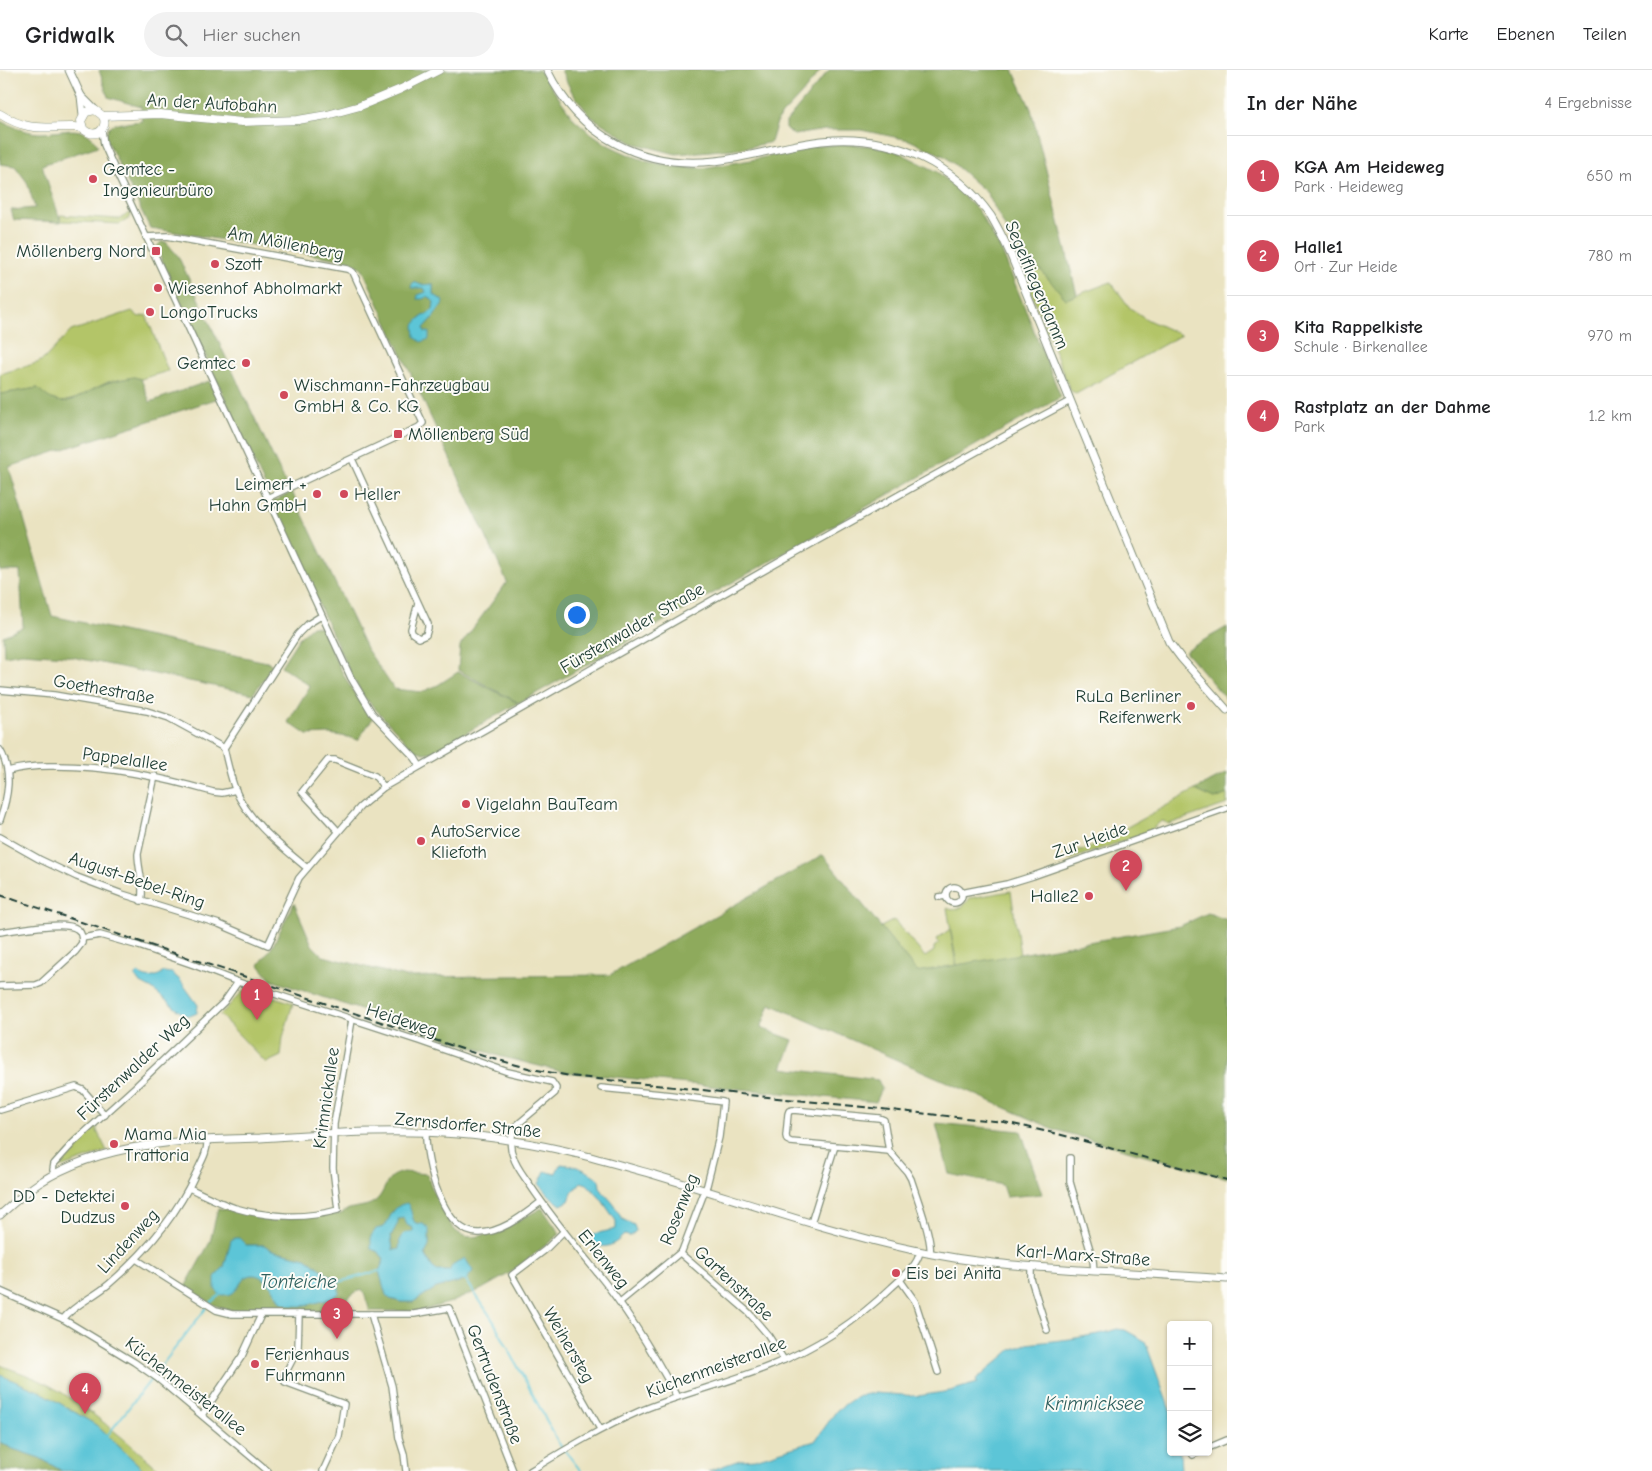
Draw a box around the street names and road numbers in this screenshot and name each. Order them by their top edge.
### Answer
street label: An der Autobahn [146,90,278,117]
street label: Segelfliegerdamm [1000,218,1073,352]
street label: Am Möllenberg [226,222,346,265]
street label: Fürstenwalder Straße [556,579,708,678]
street label: Goethestraße [52,670,156,709]
street label: Pappelallee [81,743,169,776]
street label: Zur Heide [1050,818,1130,863]
street label: August-Bebel-Ring [66,847,208,914]
street label: Heideweg [364,999,440,1042]
street label: Fürstenwalder Weg [73,1010,194,1125]
street label: Krimnickallee [309,1046,344,1150]
street label: Zernsdorfer Straße [394,1109,542,1142]
street label: Rosenweg [656,1170,703,1248]
street label: Lindenweg [93,1205,164,1278]
street label: Erlenweg [573,1226,634,1293]
street label: Karl-Marx-Straße [1015,1240,1151,1271]
street label: Gartenstraße [690,1242,777,1325]
street label: Weihersteg [538,1304,599,1387]
street label: Gertrudenstraße [462,1321,527,1447]
street label: Küchenmeisterallee [643,1332,789,1403]
street label: Küchenmeisterallee [121,1333,250,1440]

